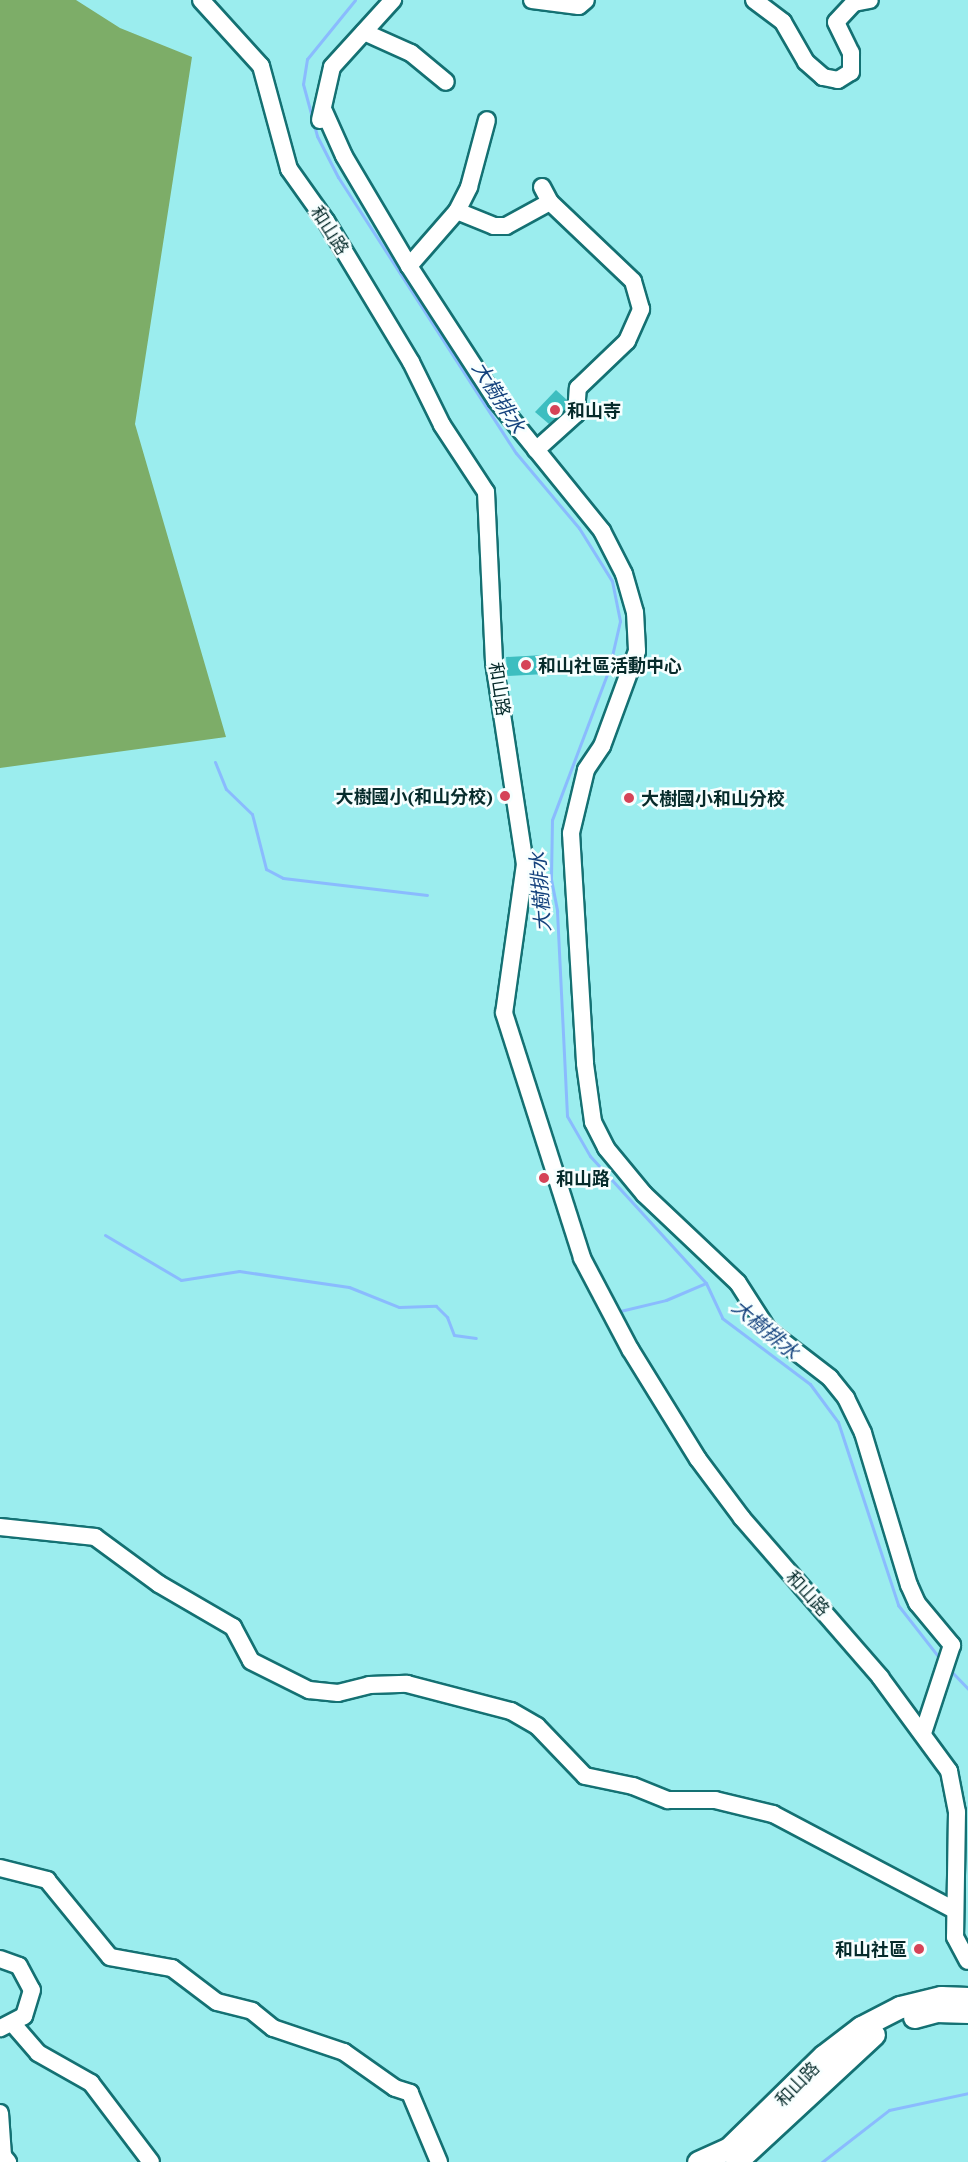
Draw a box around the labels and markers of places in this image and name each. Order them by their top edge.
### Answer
place label: 和山寺 [567,399,621,421]
marker: 和山寺 [548,403,562,417]
place label: 和山社區活動中心 [538,654,682,676]
marker: 和山社區活動中心 [519,658,533,672]
place label: 大樹國小(和山分校) [336,785,493,807]
place label: 大樹國小和山分校 [641,787,785,809]
marker: 大樹國小(和山分校) [498,789,512,803]
marker: 大樹國小和山分校 [622,791,636,805]
place label: 和山路 [556,1167,610,1189]
marker: 和山路 [537,1171,551,1185]
place label: 和山社區 [835,1938,907,1960]
marker: 和山社區 [912,1942,926,1956]

